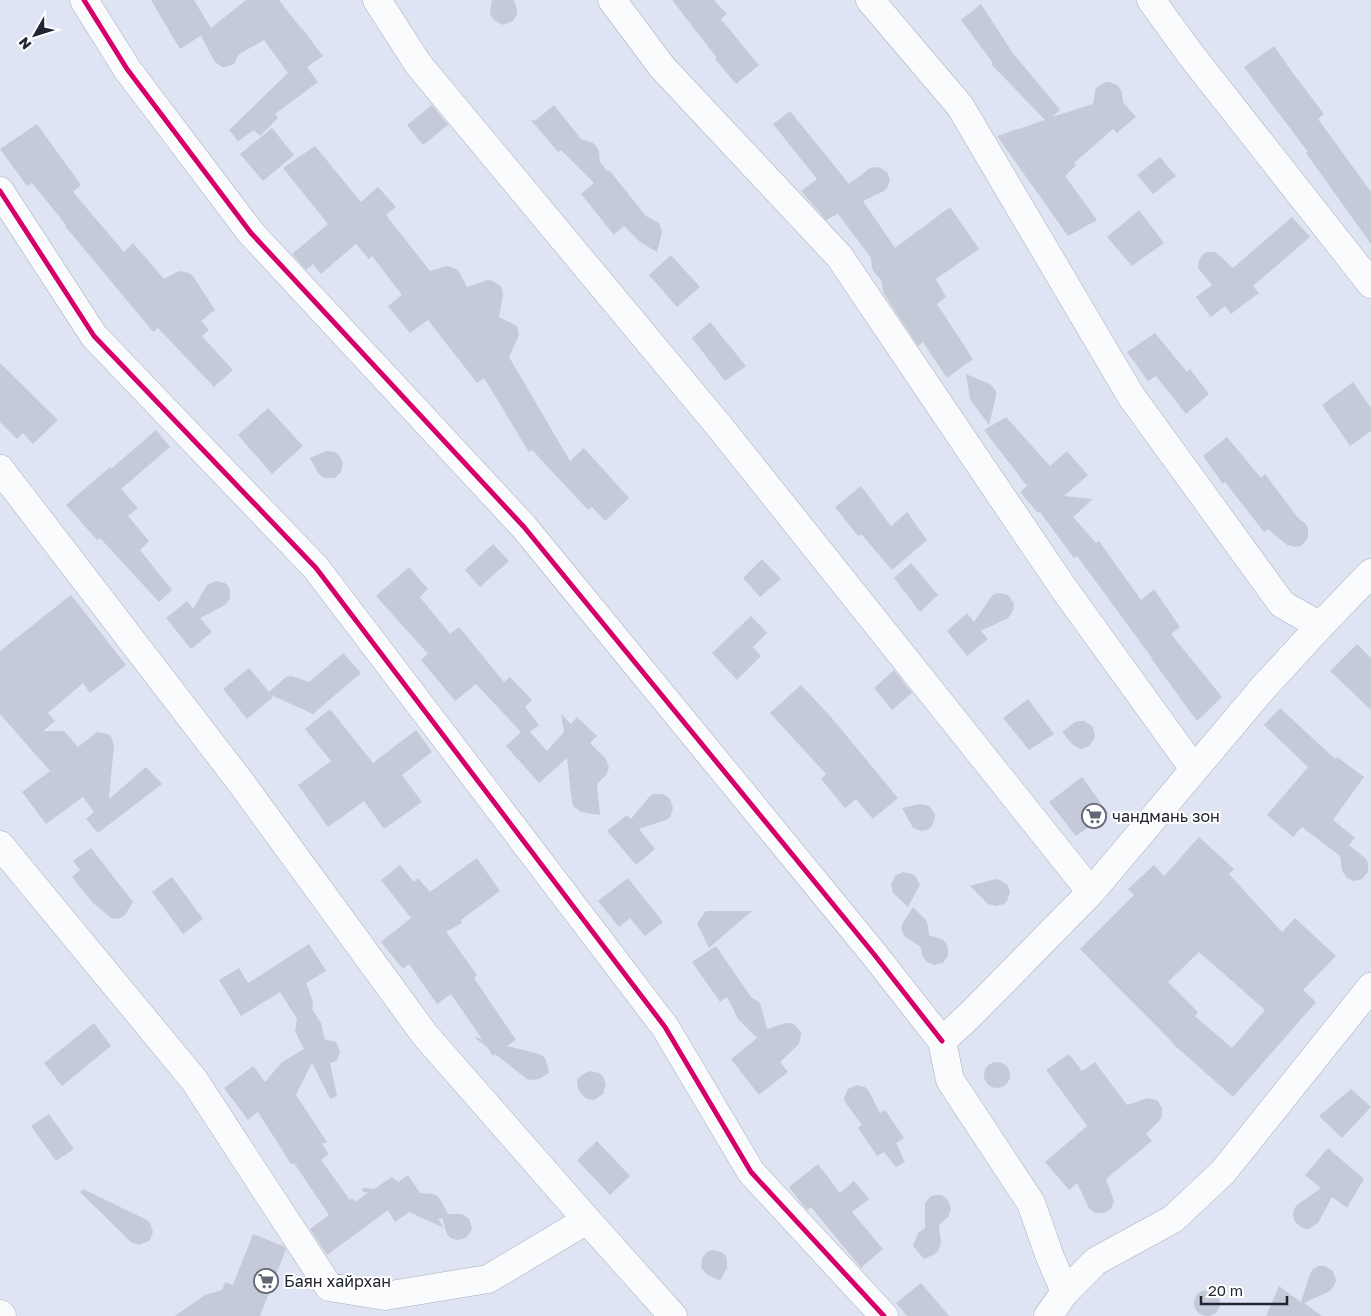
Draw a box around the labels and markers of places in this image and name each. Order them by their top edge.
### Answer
supermarket icon: чандмань зон [1081,803,1107,829]
place label: чандмань зон [1112,806,1220,826]
supermarket icon: Баян хайрхан [253,1268,279,1294]
place label: Баян хайрхан [284,1271,391,1291]

